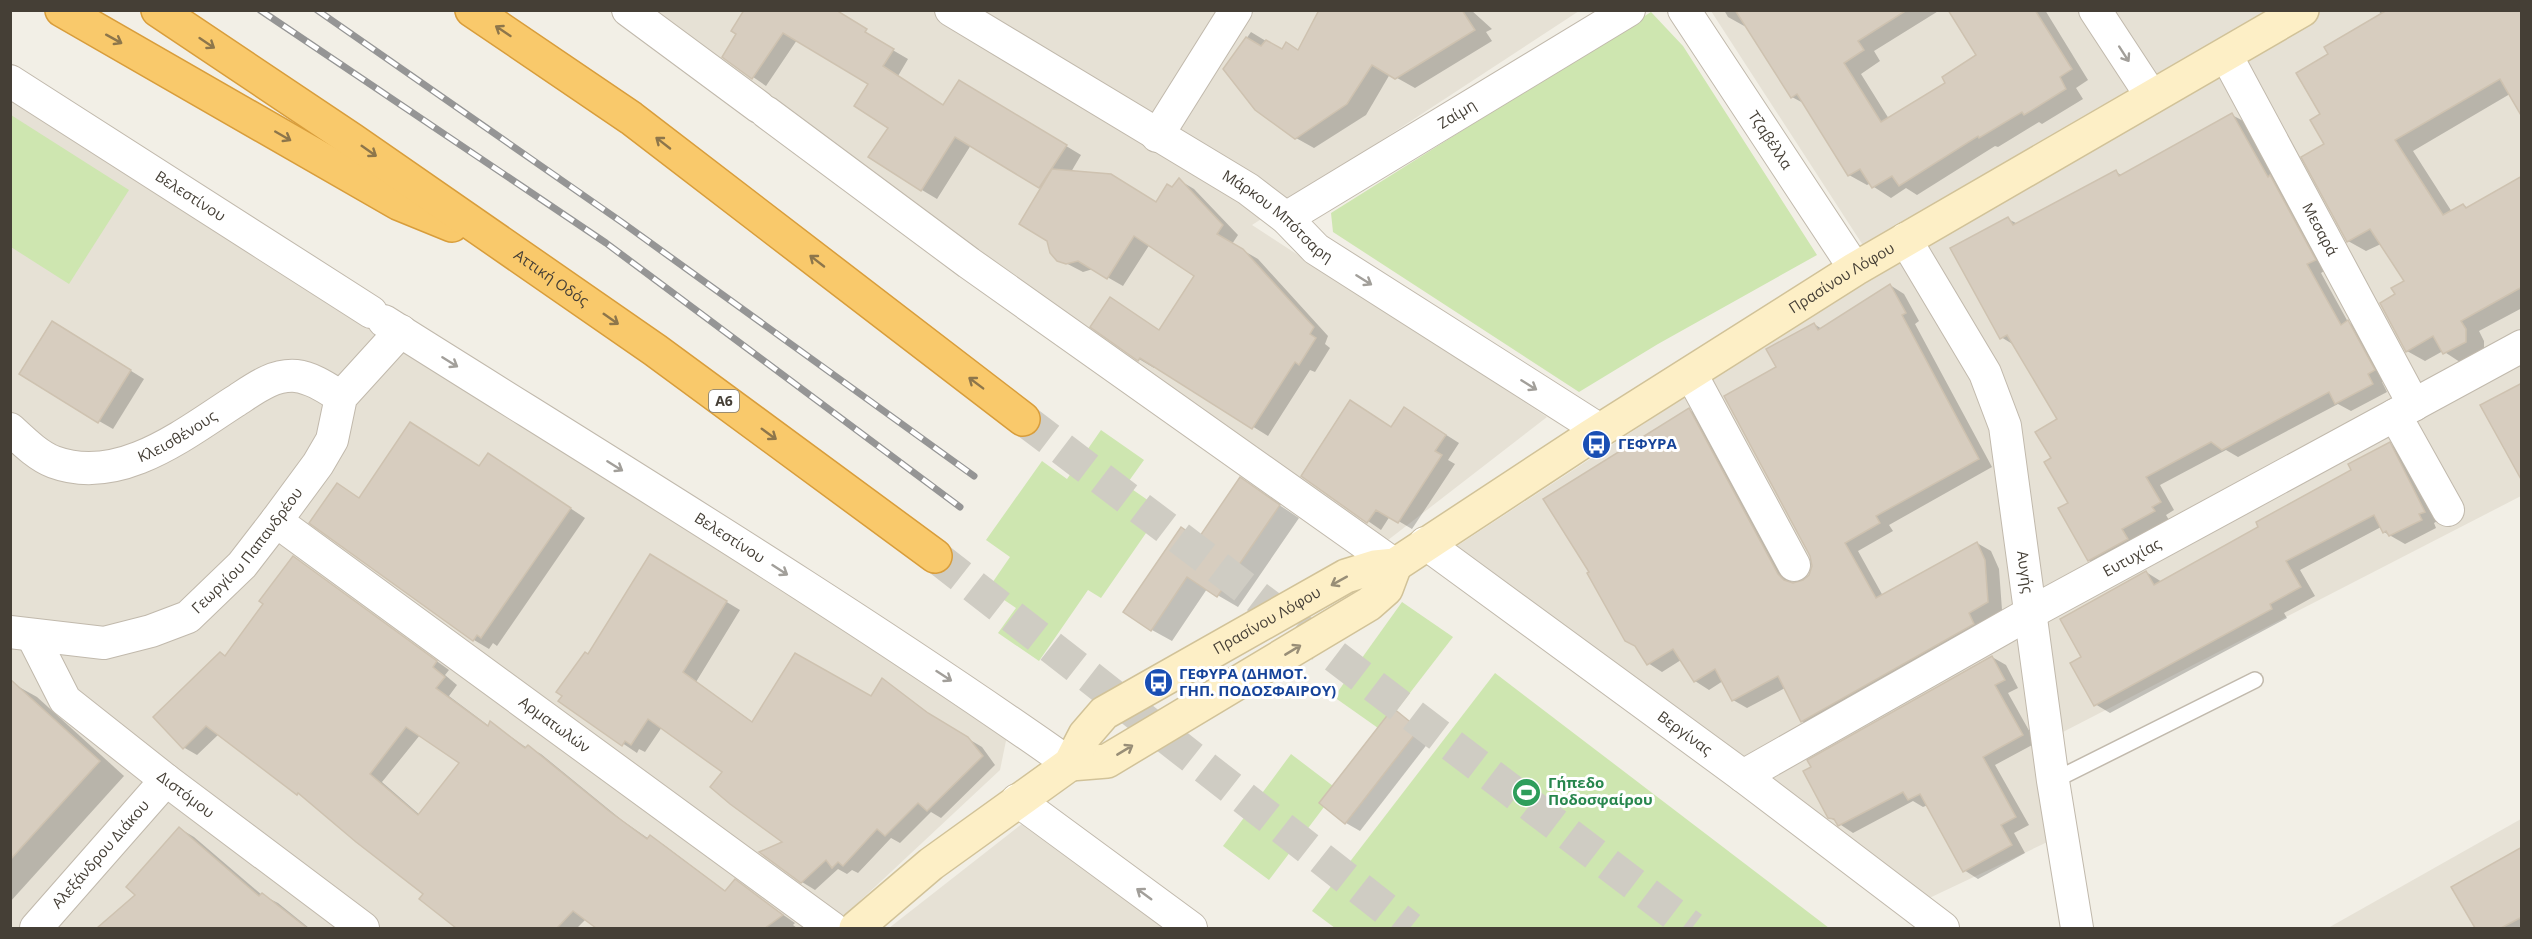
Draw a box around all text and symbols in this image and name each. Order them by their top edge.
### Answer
one-way arrow [495,25,511,37]
one-way arrow [104,34,122,45]
one-way arrow [198,37,215,49]
one-way arrow [2118,45,2130,62]
street label: Ζαίμη [1434,94,1479,133]
street label: Τζαβέλλα [1744,106,1797,173]
one-way arrow [273,131,291,142]
one-way arrow [655,136,671,149]
one-way arrow [360,145,377,157]
street label: Μάρκου Μπότσαρη [1219,165,1337,266]
street label: Βελεστίνου [152,166,230,225]
street label: Μεσαρά [2298,199,2343,259]
street label: Πρασίνου Λόφου [1785,237,1898,317]
street label: Αττική Οδός [510,244,593,310]
one-way arrow [810,255,826,268]
one-way arrow [1355,274,1372,286]
one-way arrow [602,313,618,325]
one-way arrow [441,357,458,369]
one-way arrow [969,377,985,389]
one-way arrow [1520,379,1536,391]
road number: Α6 [709,390,739,412]
street label: Κλεισθένους [134,405,220,466]
one-way arrow [760,428,776,440]
bus stop icon: ΓΕΦΥΡΑ [1581,428,1613,460]
place label: ΓΕΦΥΡΑ [1618,433,1677,453]
one-way arrow [606,461,623,473]
street label: Γεωργίου Παπανδρέου [187,483,307,617]
street label: Βελεστίνου [691,507,769,567]
street label: Ευτυχίας [2099,533,2164,581]
street label: Αυγής [2013,549,2039,594]
one-way arrow [771,564,788,576]
one-way arrow [1331,575,1348,587]
street label: Πρασίνου Λόφου [1209,581,1324,658]
one-way arrow [1284,644,1301,656]
place label: ΓΕΦΥΡΑ (ΔΗΜΟΤ. ΓΗΠ. ΠΟΔΟΣΦΑΙΡΟΥ) [1179,663,1336,700]
bus stop icon: ΓΕΦΥΡΑ (ΔΗΜΟΤ. ΓΗΠ. ΠΟΔΟΣΦΑΙΡΟΥ) [1142,667,1174,699]
one-way arrow [935,670,952,682]
street label: Αρματωλών [515,691,595,757]
street label: Βεργίνας [1654,706,1717,759]
one-way arrow [1116,744,1133,756]
street label: Διστόμου [154,766,219,822]
place label: Γήπεδο Ποδοσφαίρου [1548,772,1653,809]
sports icon: Γήπεδο Ποδοσφαίρου [1511,776,1543,808]
street label: Αλεξάνδρου Διάκου [47,795,153,912]
one-way arrow [1137,888,1153,900]

